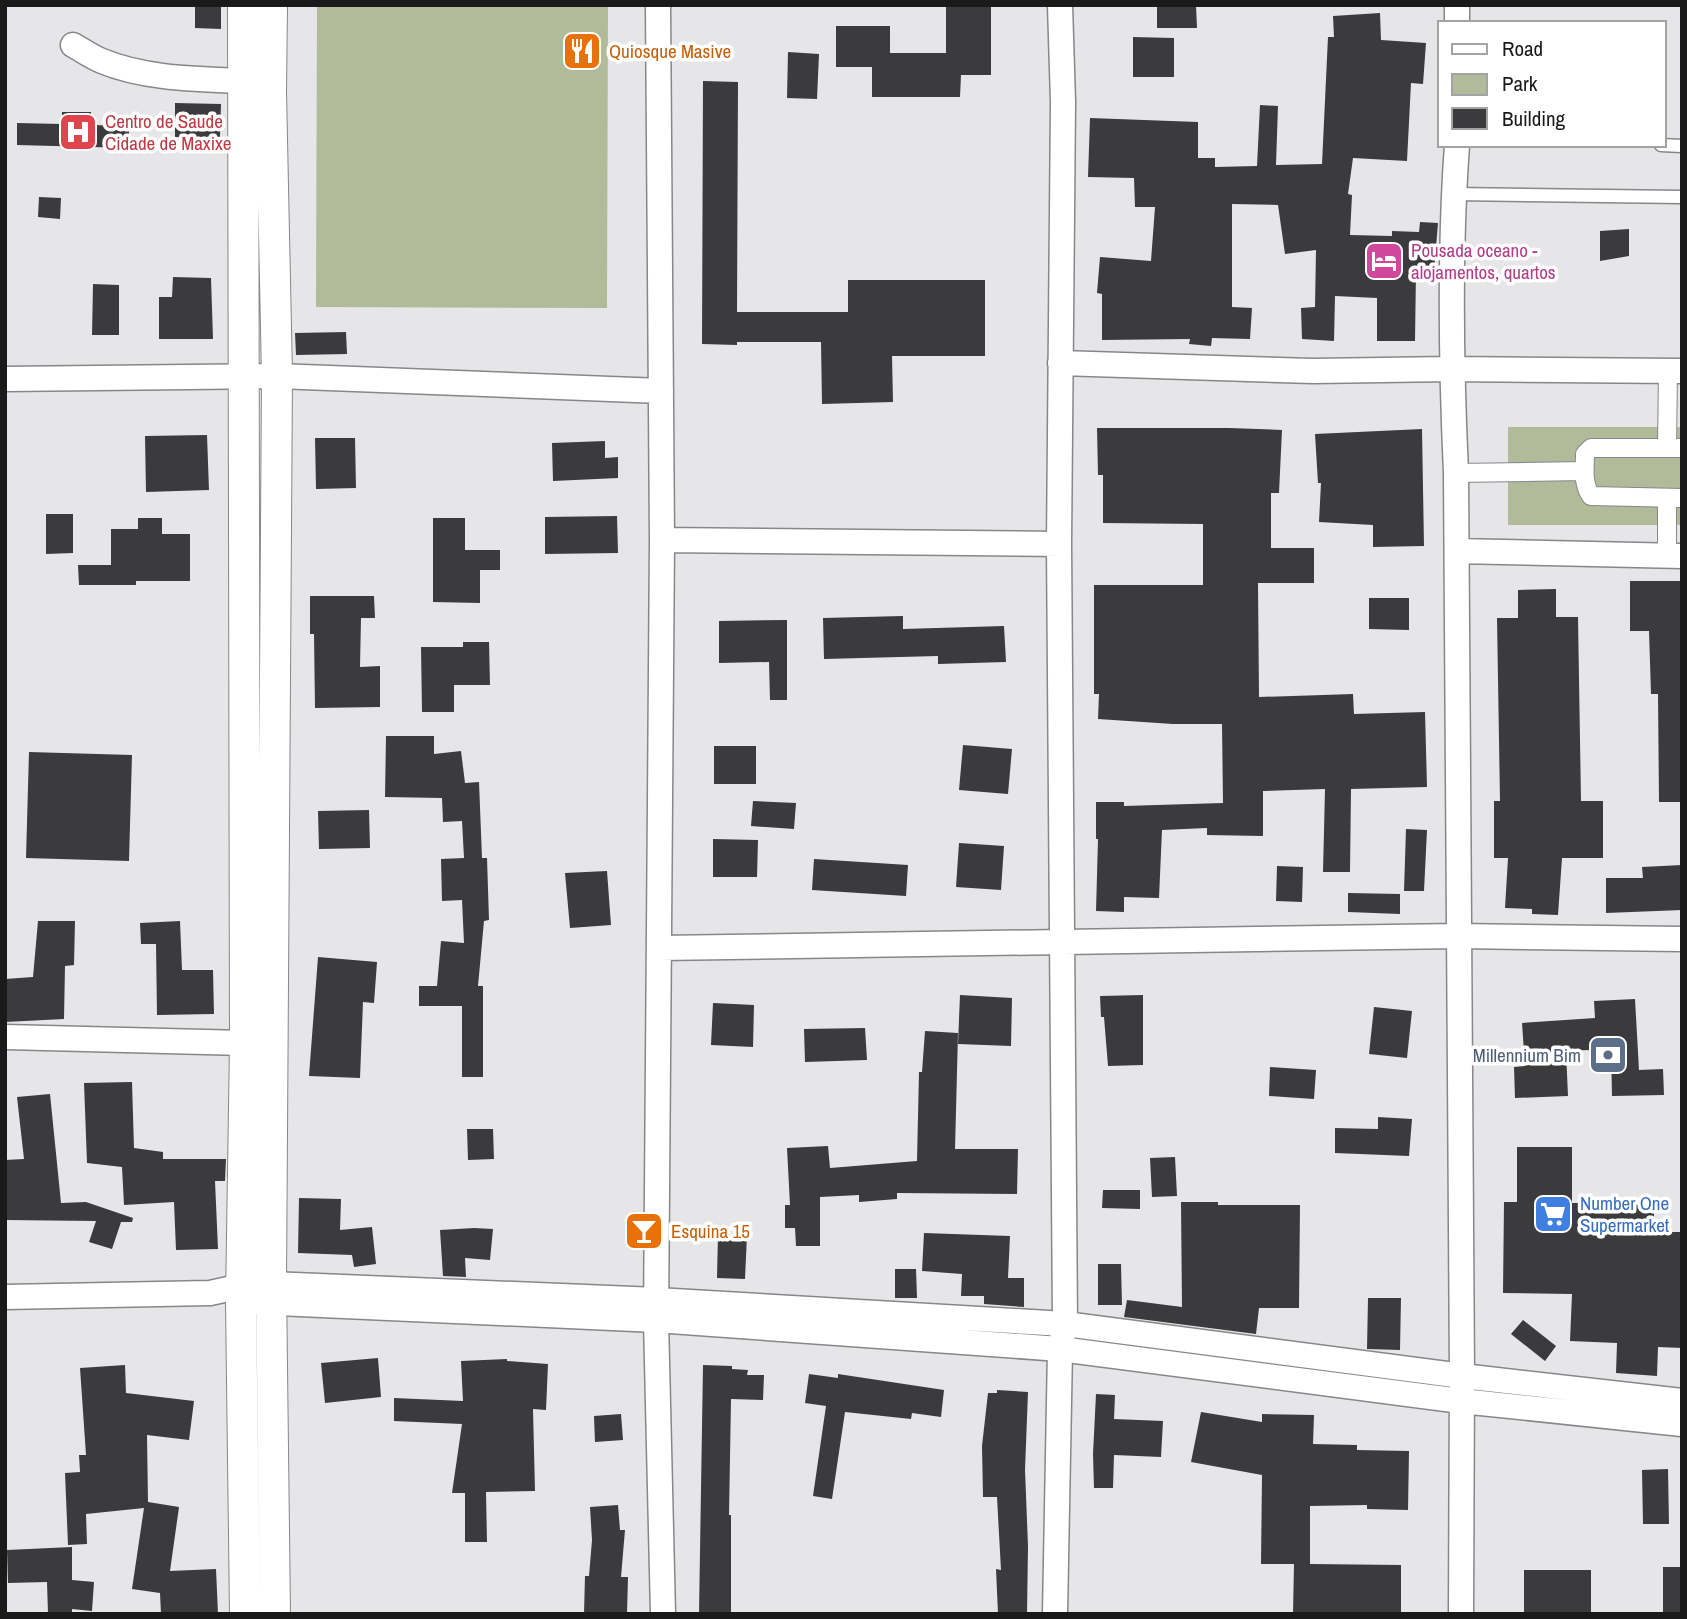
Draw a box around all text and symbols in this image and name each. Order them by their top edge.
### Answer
legend [1438,21,1666,147]
restaurant icon: Quiosque Masive [561,30,603,72]
text: Road [1502,34,1543,63]
place label: Quiosque Masive [609,38,731,64]
text: Park [1502,69,1538,98]
text: Building [1502,104,1566,133]
place label: Centro de Saude Cidade de Maxixe [105,108,231,156]
hospital icon: Centro de Saude Cidade de Maxixe [57,111,99,153]
place label: Pousada oceano - alojamentos, quartos [1411,237,1556,285]
hotel icon: Pousada oceano - alojamentos, quartos [1363,240,1405,282]
bank icon: Millennium Bim [1587,1034,1629,1076]
place label: Millennium Bim [1473,1042,1581,1068]
place label: Number One Supermarket [1580,1190,1670,1238]
supermarket icon: Number One Supermarket [1532,1193,1574,1235]
bar icon: Esquina 15 [623,1210,665,1252]
place label: Esquina 15 [671,1218,750,1244]

